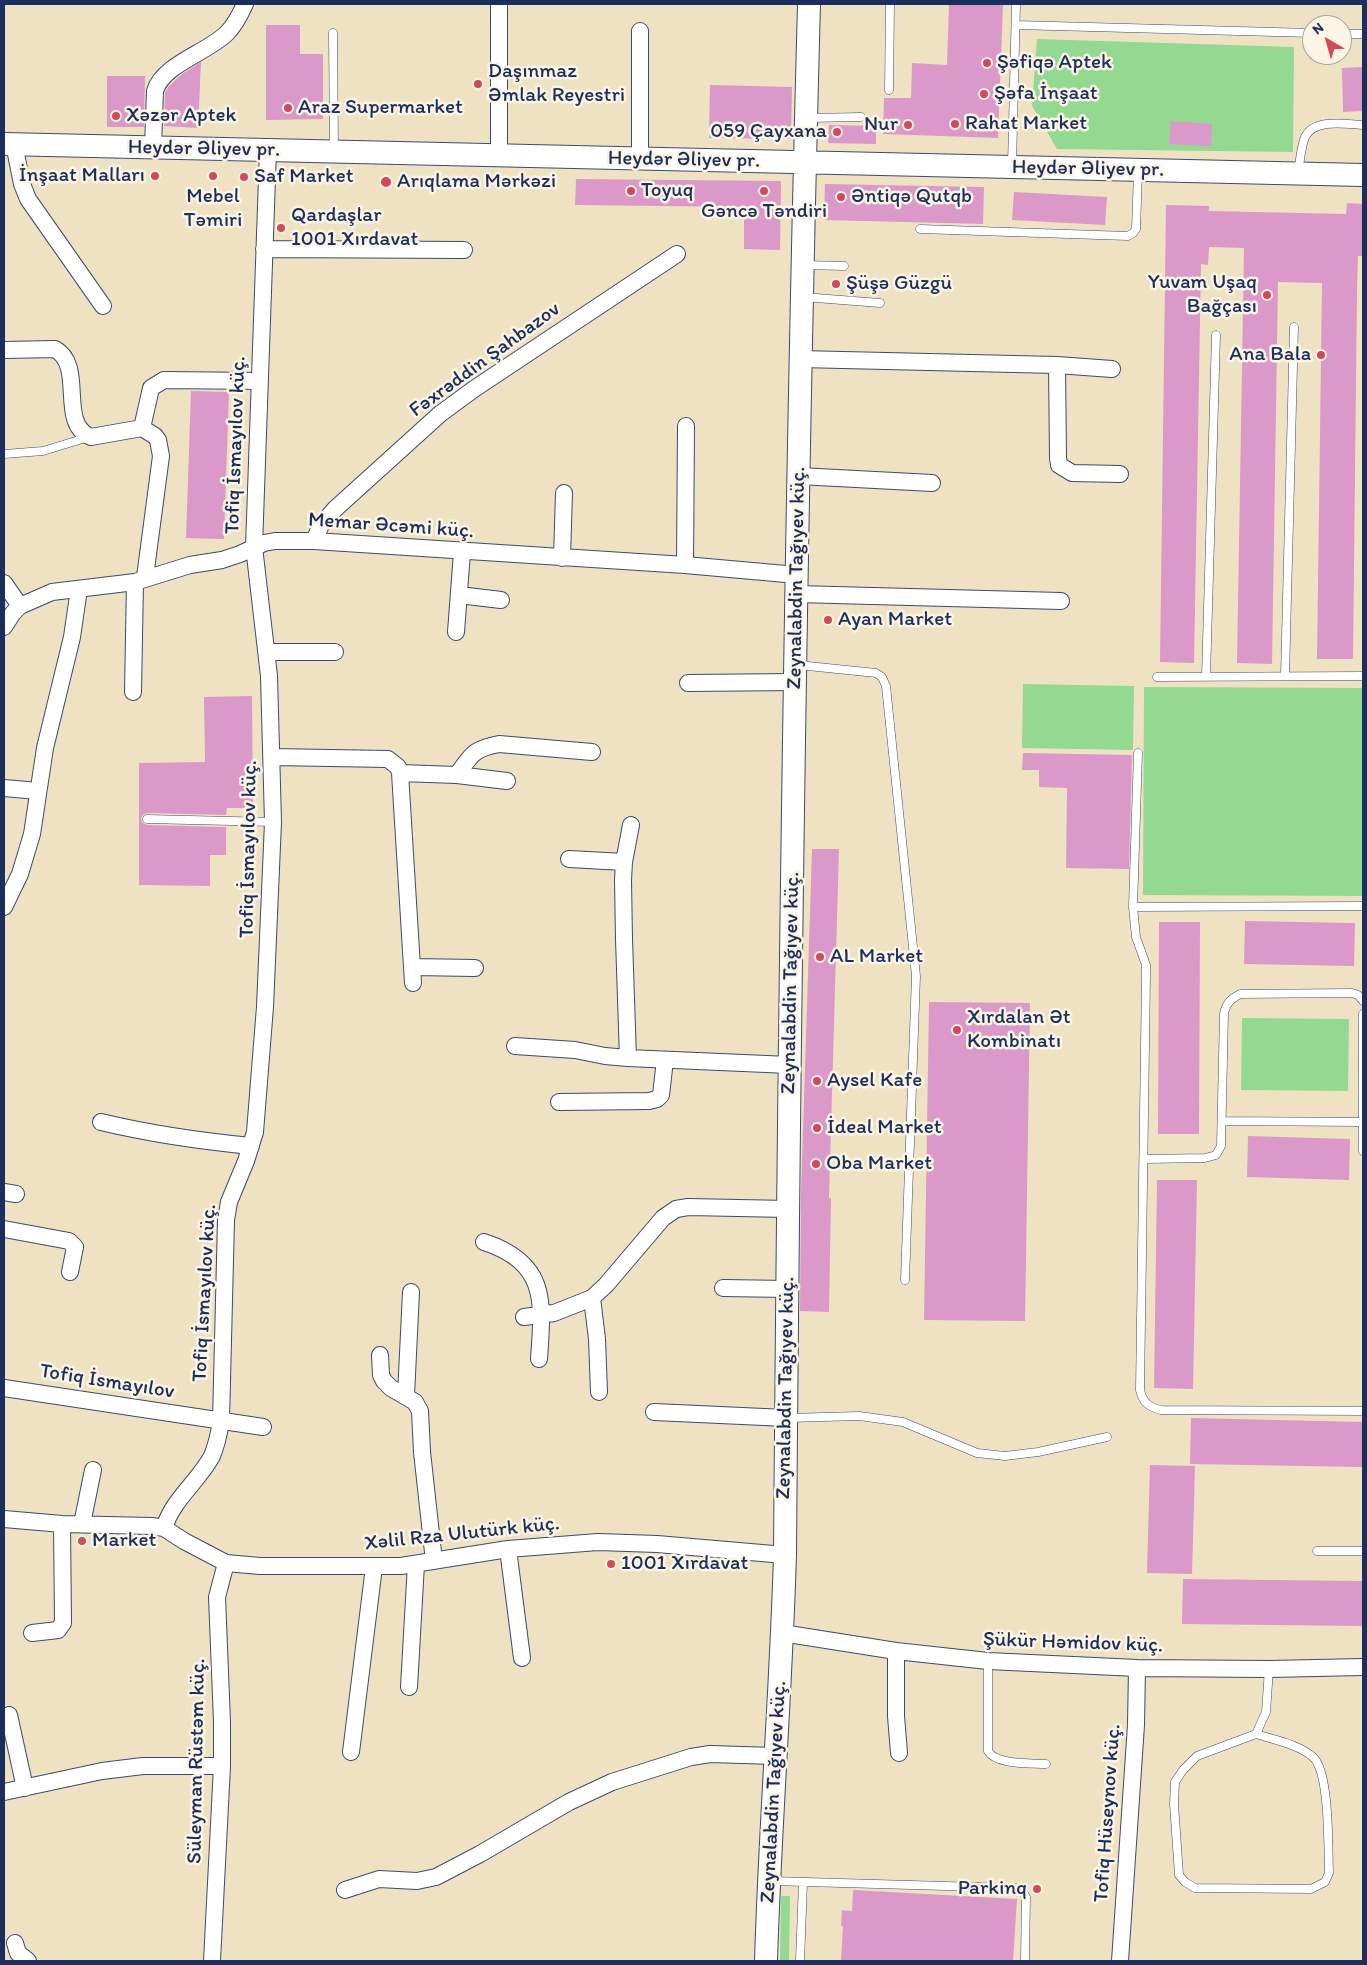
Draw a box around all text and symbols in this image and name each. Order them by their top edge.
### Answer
north arrow [1302,15,1352,65]
text: N [1309,19,1327,38]
place label: Şəfiqə Aptek [997,50,1112,76]
marker: Şəfiqə Aptek [981,57,993,69]
place label: Daşınmaz Əmlak Reyestri [488,59,625,109]
marker: Daşınmaz Əmlak Reyestri [472,78,484,90]
place label: Şəfa İnşaat [994,81,1098,107]
marker: Şəfa İnşaat [978,88,990,100]
place label: Araz Supermarket [298,95,463,121]
marker: Araz Supermarket [282,102,294,114]
place label: Xəzər Aptek [126,103,236,129]
marker: Xəzər Aptek [110,110,122,122]
place label: Rahat Market [965,111,1087,137]
place label: Nur [864,112,898,138]
marker: Rahat Market [949,118,961,130]
place label: 059 Çayxana [710,119,827,145]
marker: Nur [902,119,914,131]
marker: 059 Çayxana [831,126,843,138]
street label: Heydər Əliyev pr. [127,135,281,163]
street label: Heydər Əliyev pr. [607,146,761,174]
street label: Heydər Əliyev pr. [1011,155,1165,183]
place label: İnşaat Malları [19,163,145,189]
place label: Saf Market [254,164,354,190]
place label: Arıqlama Mərkəzi [397,169,556,195]
marker: İnşaat Malları [149,170,161,182]
marker: Mebel Təmiri [207,170,219,182]
marker: Saf Market [238,171,250,183]
marker: Arıqlama Mərkəzi [379,175,393,189]
place label: Toyuq [641,178,693,204]
place label: Mebel Təmiri [184,184,242,234]
place label: Əntiqə Qutqb [851,184,972,210]
marker: Toyuq [625,185,637,197]
marker: Gəncə Təndiri [758,185,770,197]
marker: Əntiqə Qutqb [835,191,847,203]
place label: Gəncə Təndiri [701,199,827,225]
place label: Qardaşlar 1001 Xırdavat [291,203,418,253]
marker: Qardaşlar 1001 Xırdavat [275,222,287,234]
place label: Yuvam Uşaq Bağçası [1148,270,1257,320]
place label: Şüşə Güzgü [846,271,952,297]
marker: Şüşə Güzgü [830,278,842,290]
marker: Yuvam Uşaq Bağçası [1261,289,1273,301]
street label: Fəxrəddin Şahbazov [405,297,565,423]
place label: Ana Bala [1229,342,1311,368]
marker: Ana Bala [1315,349,1327,361]
street label: Tofiq İsmayılov küç. [220,356,252,534]
street label: Zeynalabdin Tağıyev küç. [782,466,812,690]
street label: Memar Əcəmi küç. [307,508,475,544]
place label: Ayan Market [838,607,952,633]
marker: Ayan Market [822,614,834,626]
street label: Tofiq İsmayılov küç. [235,760,263,938]
street label: Zeynalabdin Tağıyev küç. [776,871,806,1095]
place label: AL Market [830,944,923,970]
marker: AL Market [814,951,826,963]
place label: Xırdalan Ət Kombinatı [967,1005,1071,1055]
marker: Xırdalan Ət Kombinatı [951,1024,963,1036]
place label: Aysel Kafe [827,1068,922,1094]
marker: Aysel Kafe [811,1075,823,1087]
place label: İdeal Market [827,1115,942,1141]
marker: İdeal Market [811,1122,823,1134]
place label: Oba Market [826,1151,932,1177]
marker: Oba Market [810,1158,822,1170]
street label: Tofiq İsmayılov küç. [188,1203,222,1383]
street label: Zeynalabdin Tağıyev küç. [771,1276,801,1500]
street label: Tofiq İsmayılov [38,1359,176,1405]
street label: Xəlil Rza Ulutürk küç. [363,1511,561,1557]
place label: Market [92,1528,156,1554]
marker: Market [76,1535,88,1547]
place label: 1001 Xırdavat [621,1551,748,1577]
marker: 1001 Xırdavat [605,1558,617,1570]
street label: Şükür Həmidov küç. [982,1627,1164,1659]
street label: Süleyman Rüstəm küç. [183,1658,211,1864]
street label: Zeynalabdin Tağıyev küç. [756,1680,792,1904]
street label: Tofiq Hüseynov küç. [1089,1723,1127,1903]
place label: Parkinq [958,1876,1027,1902]
marker: Parkinq [1031,1883,1043,1895]

